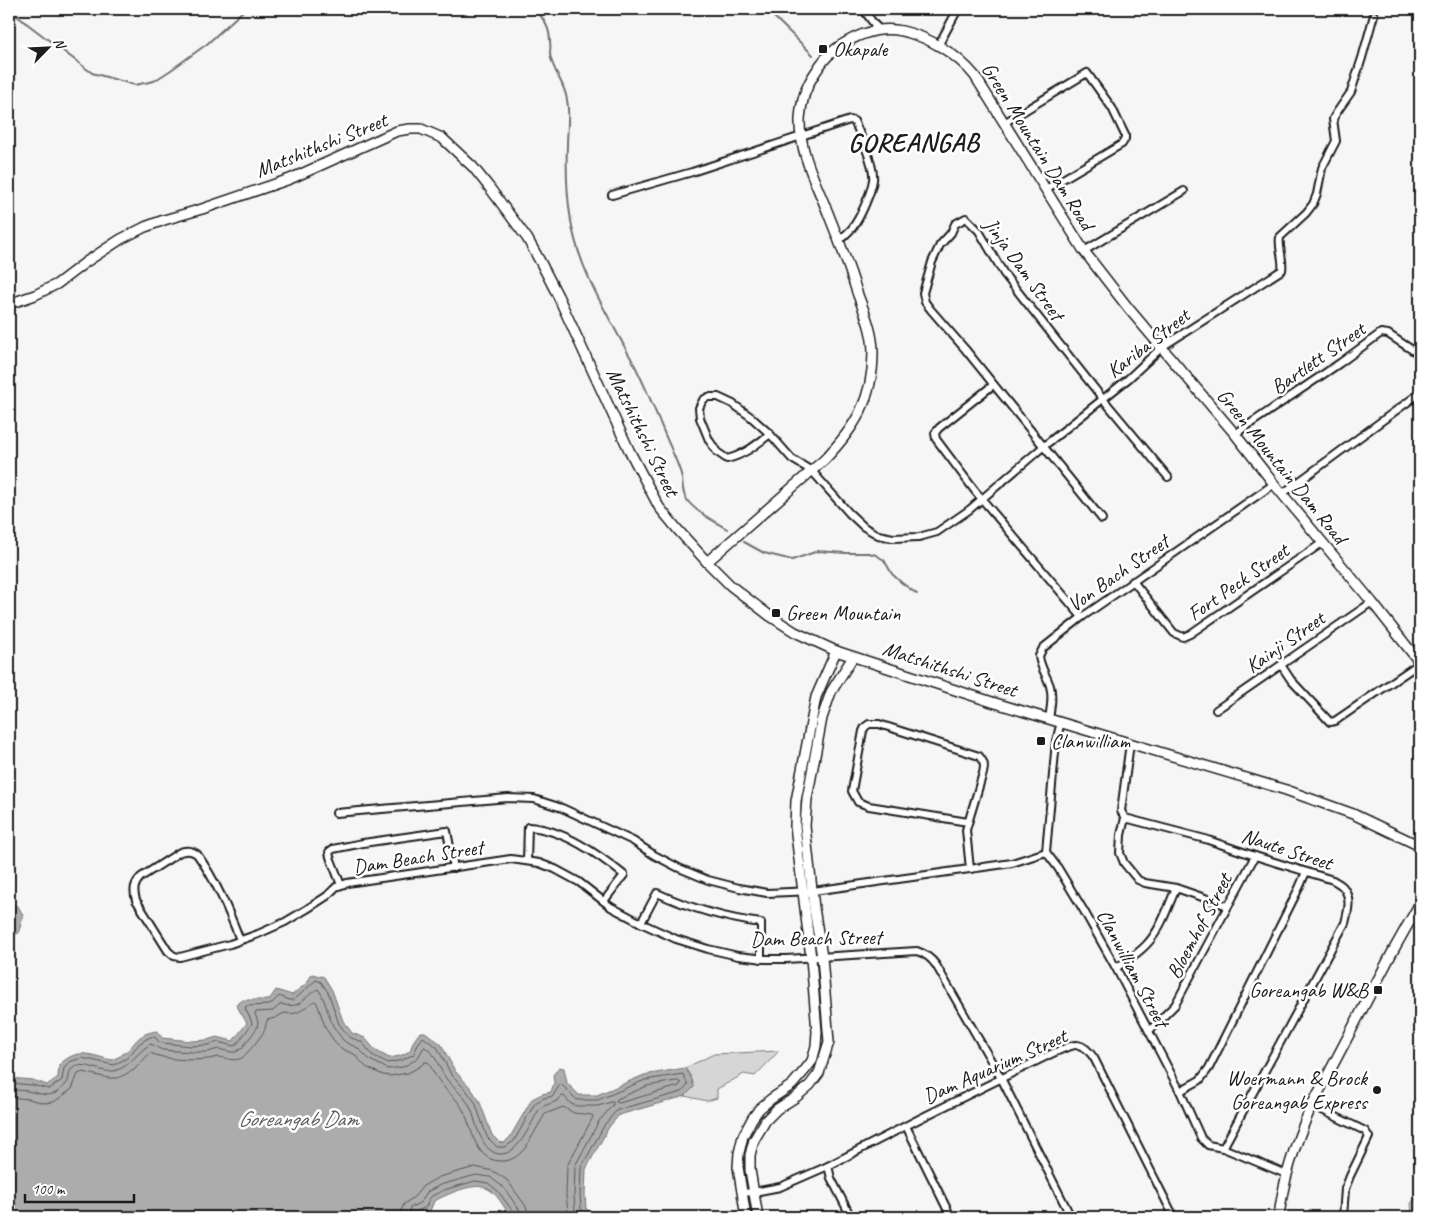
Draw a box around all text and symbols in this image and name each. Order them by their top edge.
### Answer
north arrow [22,22,72,72]
text: N [50,35,70,52]
place label: Okapale [833,36,888,62]
marker: Okapale [817,43,829,55]
street label: Green Mountain Dam Road [976,58,1102,238]
street label: Matshithshi Street [251,106,392,183]
district label: GOREANGAB [848,126,981,159]
street label: Jinja Dam Street [978,212,1072,328]
street label: Kariba Street [1101,301,1196,384]
street label: Bartlett Street [1266,315,1372,400]
street label: Matshithshi Street [601,364,686,502]
street label: Green Mountain Dam Road [1211,383,1355,552]
street label: Von Bach Street [1062,527,1176,617]
street label: Fort Peck Street [1182,536,1295,626]
place label: Green Mountain [786,600,901,626]
street label: Kainji Street [1240,604,1331,679]
marker: Green Mountain [770,607,782,619]
street label: Matshithshi Street [880,635,1022,704]
place label: Clanwilliam [1051,728,1131,754]
marker: Clanwilliam [1035,735,1047,747]
street label: Naute Street [1238,822,1338,876]
street label: Dam Beach Street [351,833,488,880]
street label: Bloemhof Street [1160,867,1238,983]
street label: Clanwilliam Street [1091,905,1176,1034]
street label: Dam Beach Street [750,924,885,952]
place label: Goreangab W&B [1249,977,1370,1003]
marker: Goreangab W&B [1372,984,1384,996]
street label: Dam Aquarium Street [919,1022,1073,1109]
place label: Woermann & Brock Goreangab Express [1227,1065,1369,1115]
marker: Woermann & Brock Goreangab Express [1371,1084,1383,1096]
water label: Goreangab Dam [238,1105,360,1133]
scale bar [25,1171,134,1203]
text: 100 m [32,1180,66,1199]

